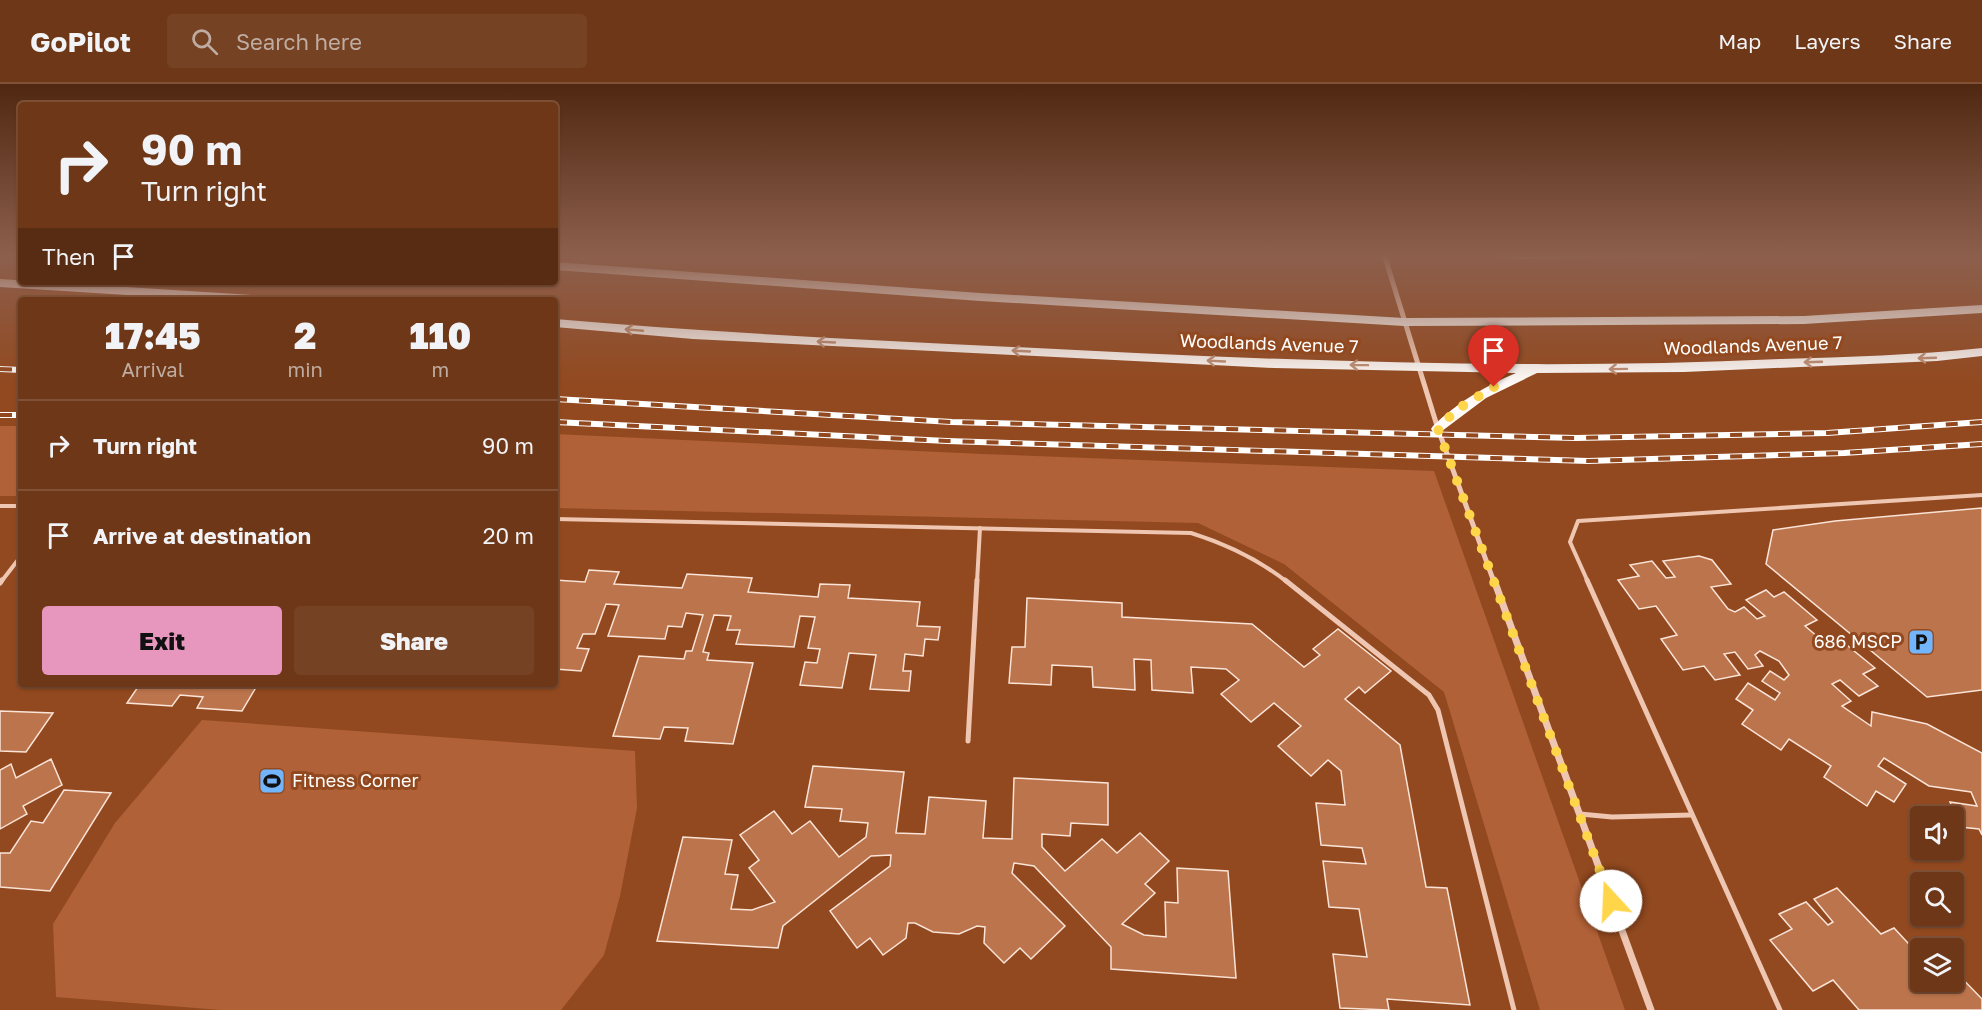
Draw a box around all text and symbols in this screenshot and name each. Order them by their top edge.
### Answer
search box [167,14,587,68]
text: GoPilot [30,25,131,58]
icon: search [188,25,221,58]
text: Search here [236,28,362,55]
text: Map [1718,28,1761,54]
text: Layers [1794,28,1861,54]
text: Share [1894,28,1952,54]
text: 90 m [141,124,242,174]
icon: right [42,126,120,204]
text: Turn right [141,175,267,207]
icon: arrive [107,240,140,273]
text: Then [42,243,95,270]
text: 17:45 [105,314,201,357]
text: 2 [294,314,316,357]
text: 110 [410,314,471,357]
one-way arrow [625,324,645,335]
pin [1468,325,1519,387]
street label: Woodlands Avenue 7 [1179,329,1359,357]
street label: Woodlands Avenue 7 [1663,331,1843,359]
icon: arrive [1477,334,1510,367]
one-way arrow [817,336,837,347]
one-way arrow [1012,346,1032,357]
one-way arrow [1917,352,1937,363]
one-way arrow [1206,356,1226,367]
text: Arrival [121,357,184,381]
text: min [287,357,323,381]
text: m [432,357,449,381]
one-way arrow [1804,357,1823,368]
one-way arrow [1349,359,1369,371]
one-way arrow [1609,363,1629,374]
icon: right [42,429,75,462]
text: Turn right [93,432,197,459]
text: 90 m [482,432,534,459]
icon: arrive [42,519,75,552]
text: Arrive at destination [93,522,311,549]
text: 20 m [483,522,534,549]
button: Exit [42,606,282,675]
button: Share [294,606,534,675]
parking icon: 686 MSCP [1906,627,1936,657]
place label: 686 MSCP [1814,630,1902,652]
sports icon: Fitness Corner [257,766,287,796]
place label: Fitness Corner [292,769,418,791]
map controls [1910,806,1964,992]
button: sound [1910,806,1964,860]
position arrow [1579,869,1643,933]
button: search [1910,872,1964,926]
button: layers [1910,938,1964,992]

